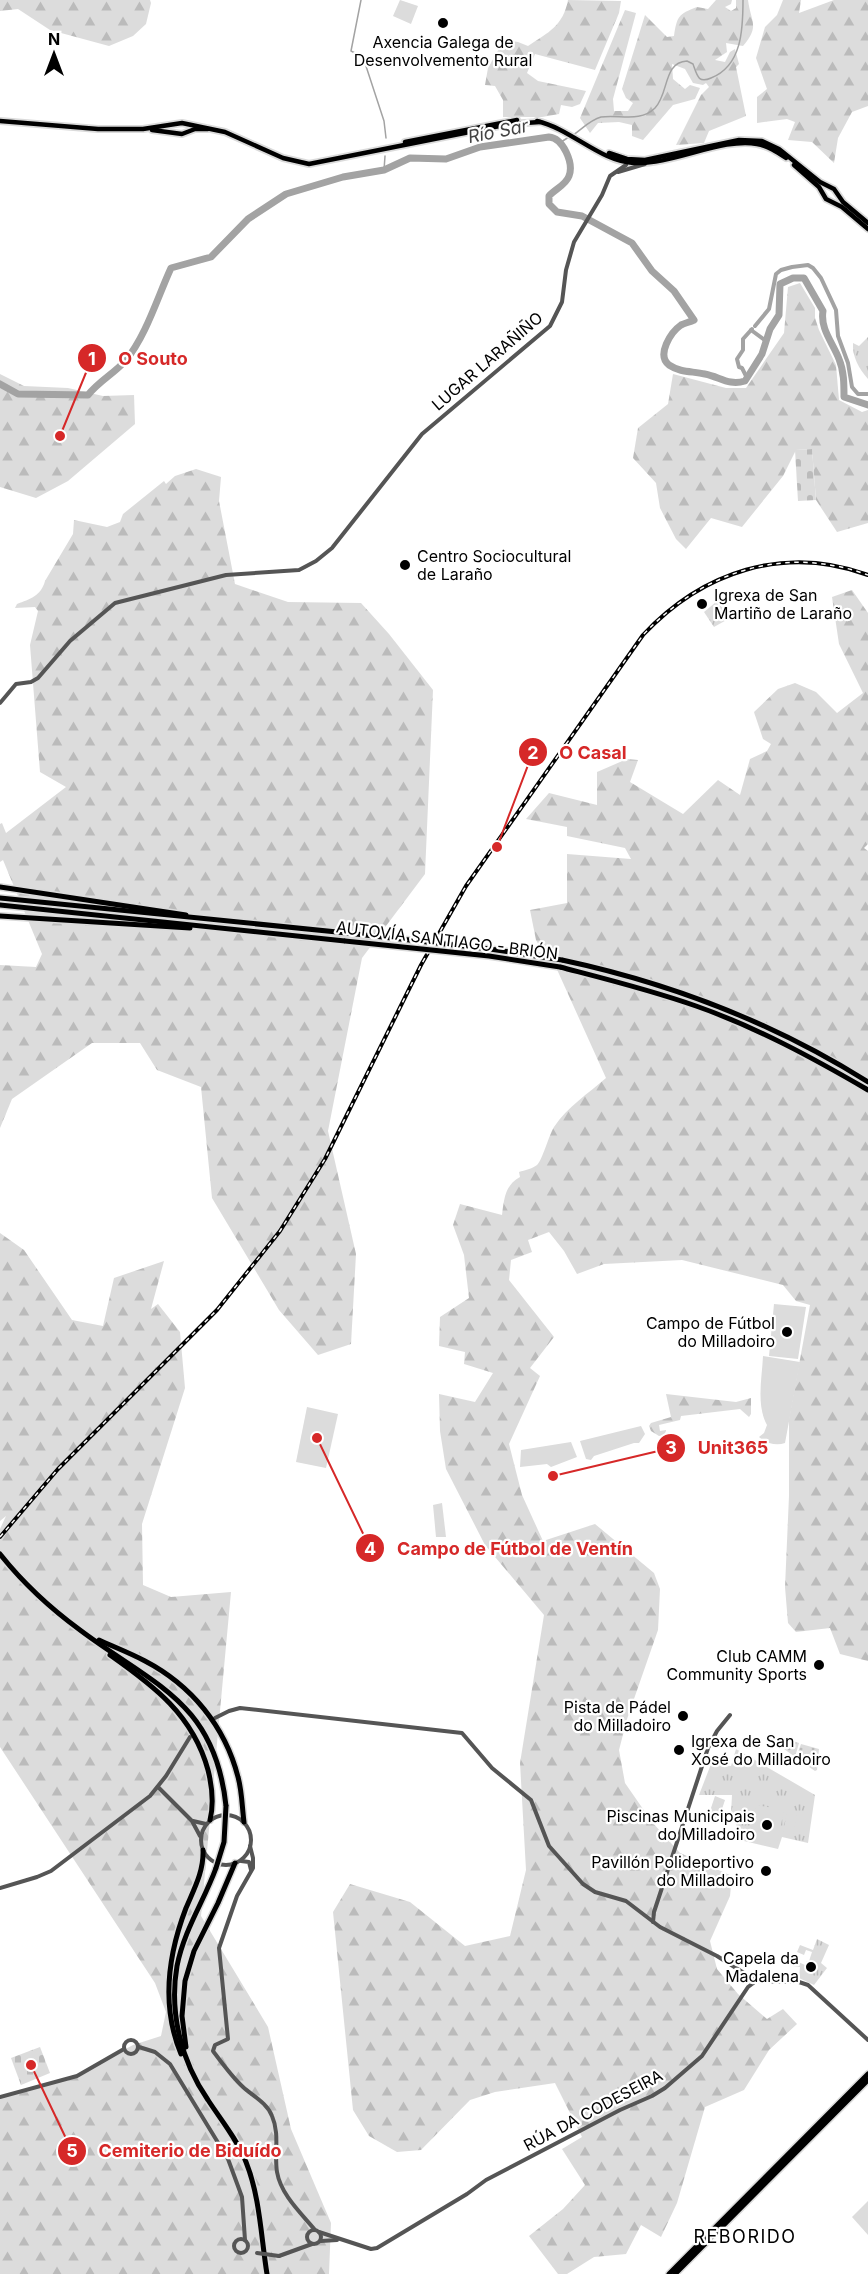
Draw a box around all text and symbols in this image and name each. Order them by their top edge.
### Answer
marker: Axencia Galega de Desenvolvemento Rural [436,16,450,30]
north arrow [24,24,84,84]
text: N [48,29,60,49]
place label: Axencia Galega de Desenvolvemento Rural [354,32,532,70]
water label: Río Sar [466,115,531,147]
street label: LUGAR LARAÑIÑO [427,307,547,415]
callout: O Souto [77,340,200,376]
text: 1 [88,348,96,369]
text: O Souto [118,348,188,369]
place label: Centro Sociocultural de Laraño [417,546,571,584]
marker: Centro Sociocultural de Laraño [398,558,412,572]
place label: Igrexa de San Martiño de Laraño [714,585,852,623]
marker: Igrexa de San Martiño de Laraño [695,597,709,611]
callout: O Casal [518,734,639,770]
text: 2 [527,742,539,763]
text: O Casal [559,742,627,763]
street label: AUTOVÍA SANTIAGO - BRIÓN [335,916,559,964]
place label: Campo de Fútbol do Milladoiro [646,1313,775,1351]
marker: Campo de Fútbol do Milladoiro [780,1325,794,1339]
callout: Unit365 [656,1430,780,1466]
text: 3 [665,1437,677,1458]
text: Unit365 [698,1437,768,1458]
callout: Campo de Fútbol de Ventín [355,1530,645,1566]
text: 4 [364,1538,376,1559]
text: Campo de Fútbol de Ventín [397,1538,633,1559]
place label: Club CAMM Community Sports [666,1646,807,1684]
marker: Club CAMM Community Sports [812,1658,826,1672]
place label: Pista de Pádel do Milladoiro [564,1697,671,1735]
marker: Pista de Pádel do Milladoiro [676,1709,690,1723]
place label: Igrexa de San Xosé do Milladoiro [691,1731,831,1769]
marker: Igrexa de San Xosé do Milladoiro [672,1743,686,1757]
place label: Piscinas Municipais do Milladoiro [607,1806,755,1844]
marker: Piscinas Municipais do Milladoiro [760,1818,774,1832]
place label: Pavillón Polideportivo do Milladoiro [591,1852,754,1890]
marker: Pavillón Polideportivo do Milladoiro [759,1864,773,1878]
place label: Capela da Madalena [723,1948,799,1986]
marker: Capela da Madalena [804,1960,818,1974]
street label: RÚA DA CODESEIRA [520,2065,666,2155]
callout: Cemiterio de Biduído [57,2133,294,2169]
text: 5 [66,2140,78,2161]
text: Cemiterio de Biduído [98,2140,282,2161]
district label: REBORIDO [693,2226,797,2247]

